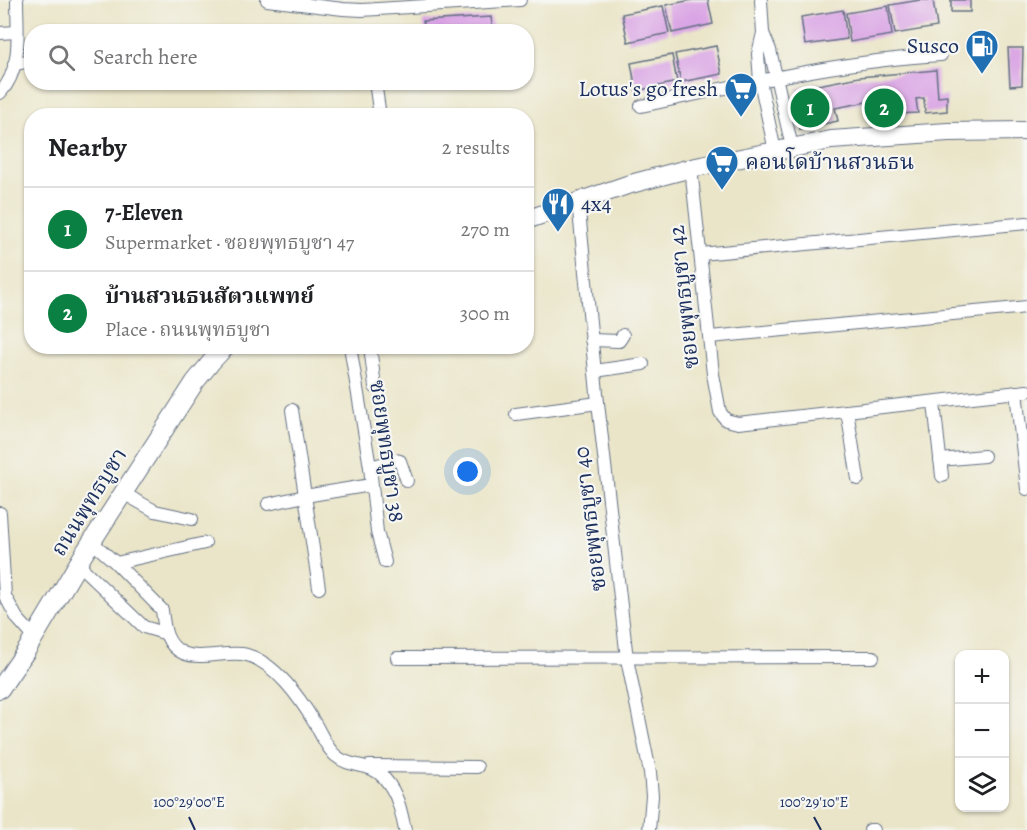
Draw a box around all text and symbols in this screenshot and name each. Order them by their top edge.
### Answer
search box [24,24,534,90]
fuel station icon: Susco [964,28,1000,75]
place label: Susco [907,31,959,61]
icon: search [45,41,78,74]
text: Search here [93,42,198,72]
supermarket icon: Lotus's go fresh [723,71,759,118]
place label: Lotus's go fresh [579,74,718,104]
pin: 1 [790,86,830,130]
pin: 2 [864,86,904,130]
text: Nearby [48,130,127,165]
text: 2 results [442,134,510,161]
supermarket icon: คอนโดบ้านสวนธน [704,144,740,191]
place label: คอนโดบ้านสวนธน [745,147,914,177]
restaurant icon: 4x4 [540,186,576,233]
place label: 4x4 [581,189,611,219]
text: 7-Eleven [105,198,183,228]
text: 1 [64,216,71,243]
text: 270 m [461,216,510,243]
street label: ซอยพุทธบูชา 42 [662,224,706,370]
text: Supermarket · ซอยพุทธบูชา 47 [105,229,354,256]
text: บ้านสวนธนสัตวแพทย์ [105,281,314,311]
text: 2 [63,300,72,327]
text: 300 m [460,300,510,327]
text: Place · ถนนพุทธบูชา [105,316,271,343]
street label: ซอยพุทธบูชา 38 [362,378,412,524]
street label: ถนนพุทธบูชา [44,442,134,562]
street label: ซอยพุทธบูชา 40 [566,445,614,593]
your location [453,457,482,486]
map controls [955,650,1009,812]
button: + [955,650,1009,704]
button: − [955,704,1009,758]
button: layers [955,758,1009,812]
text: 100°29'00"E [153,792,225,812]
text: 100°29'10"E [780,792,848,812]

